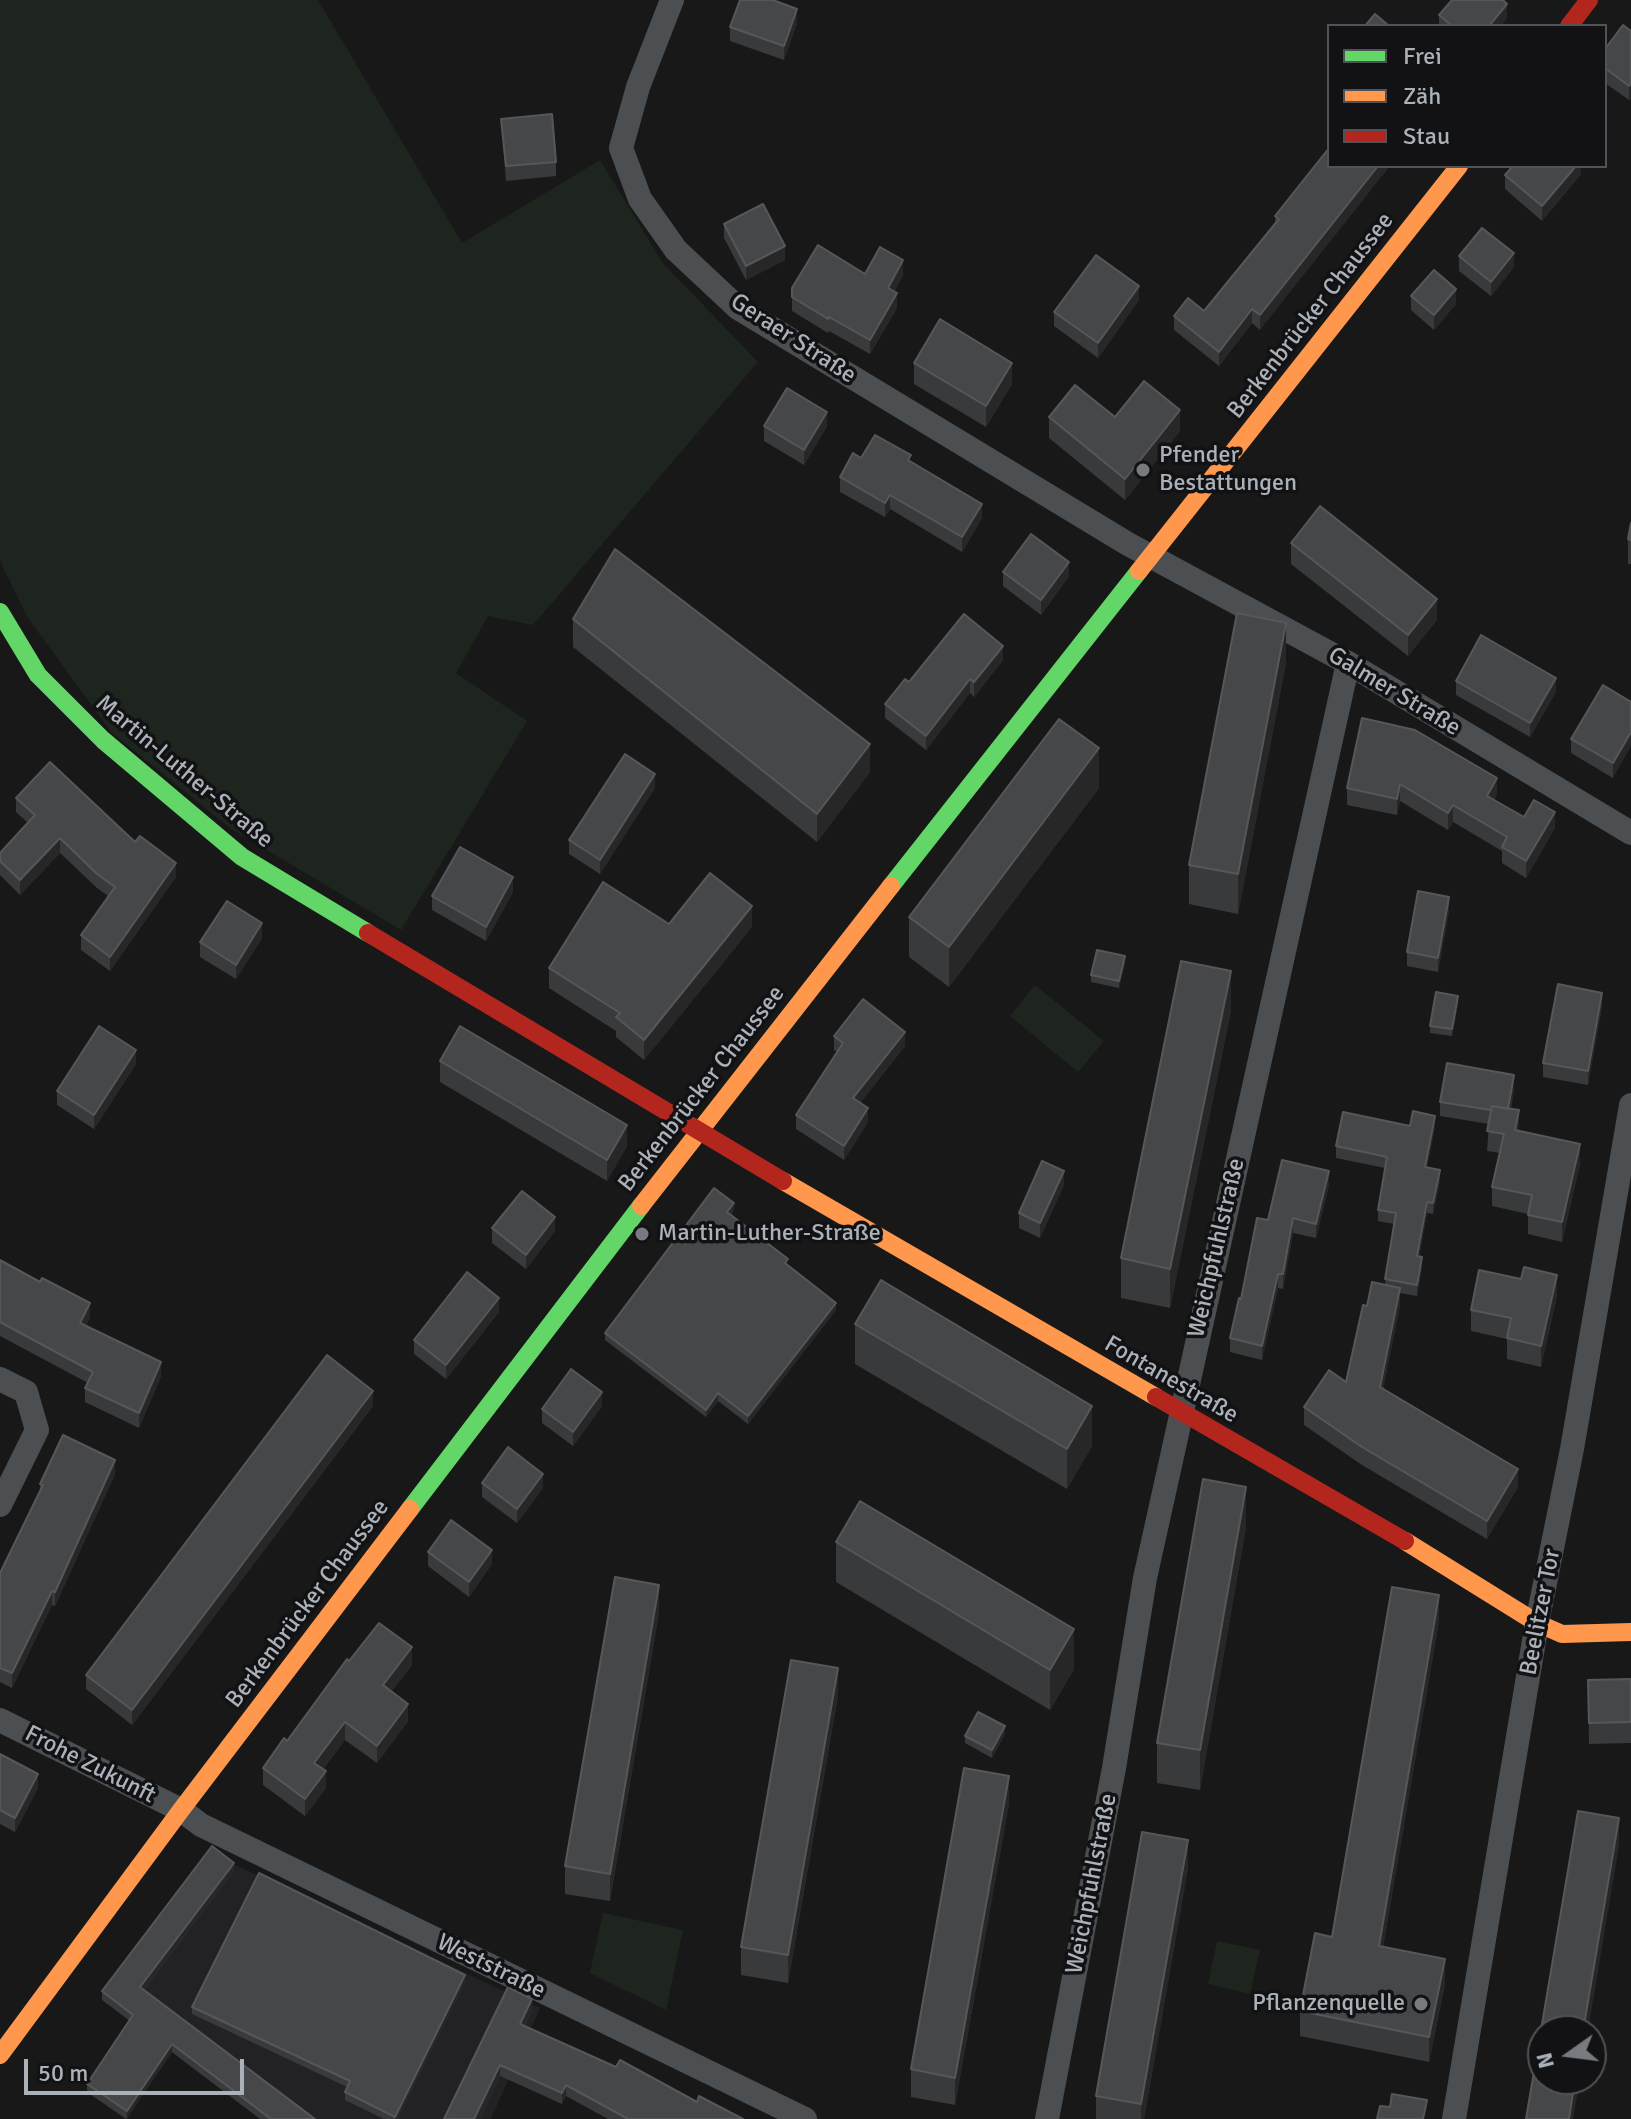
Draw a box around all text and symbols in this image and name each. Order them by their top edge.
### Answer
legend [1327,24,1607,168]
text: Frei [1403,41,1442,71]
text: Zäh [1403,81,1441,111]
text: Stau [1403,121,1450,151]
street label: Berkenbrücker Chaussee [1222,207,1400,425]
street label: Geraer Straße [725,288,861,390]
place label: Pfender Bestattungen [1159,442,1297,498]
marker: Pfender Bestattungen [1134,461,1152,479]
street label: Galmer Straße [1323,641,1465,743]
street label: Martin-Luther-Straße [89,689,279,855]
street label: Berkenbrücker Chaussee [613,980,791,1198]
street label: Weichpfuhlstraße [1182,1156,1252,1340]
place label: Martin-Luther-Straße [658,1220,881,1248]
marker: Martin-Luther-Straße [633,1225,651,1243]
street label: Fontanestraße [1099,1330,1243,1430]
street label: Berkenbrücker Chaussee [220,1494,396,1714]
street label: Beelitzer Tor [1515,1546,1567,1678]
street label: Frohe Zukunft [20,1720,160,1810]
street label: Weichpfuhlstraße [1060,1791,1124,1977]
street label: Weststraße [432,1928,550,2006]
place label: Pflanzenquelle [1252,1990,1405,2018]
marker: Pflanzenquelle [1412,1995,1430,2013]
north arrow [1527,2015,1607,2095]
scale bar [28,2043,248,2093]
text: N [1530,2050,1560,2071]
text: 50 m [38,2058,88,2088]

